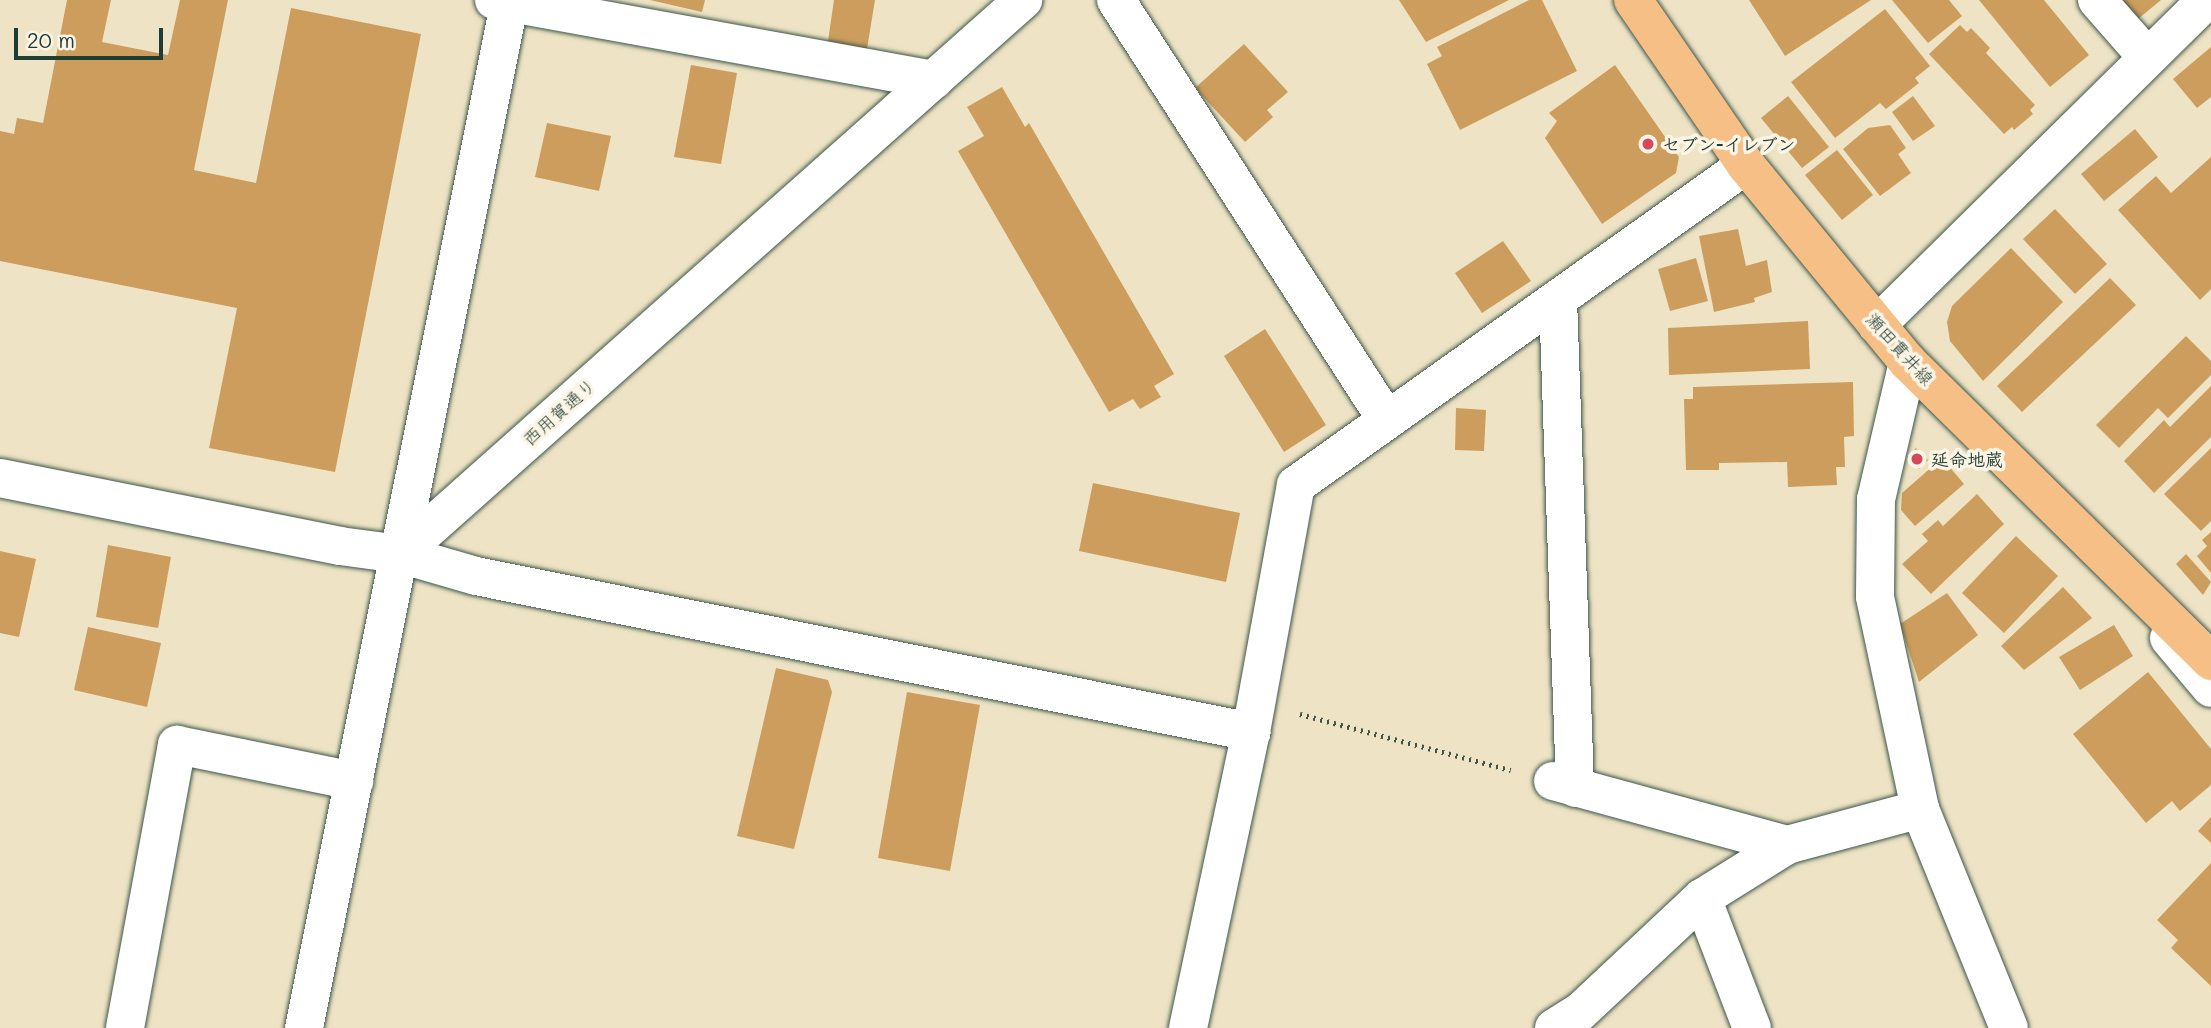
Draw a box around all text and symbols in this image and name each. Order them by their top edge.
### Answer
scale bar [18,14,166,58]
text: 20 m [27,26,75,53]
place label: セブン-イレブン [1662,133,1796,155]
marker: セブン-イレブン [1640,136,1656,152]
street label: 瀬田貫井線 [1862,308,1938,390]
street label: 西用賀通り [518,374,600,450]
place label: 延命地蔵 [1931,448,2003,470]
marker: 延命地蔵 [1909,451,1925,467]

